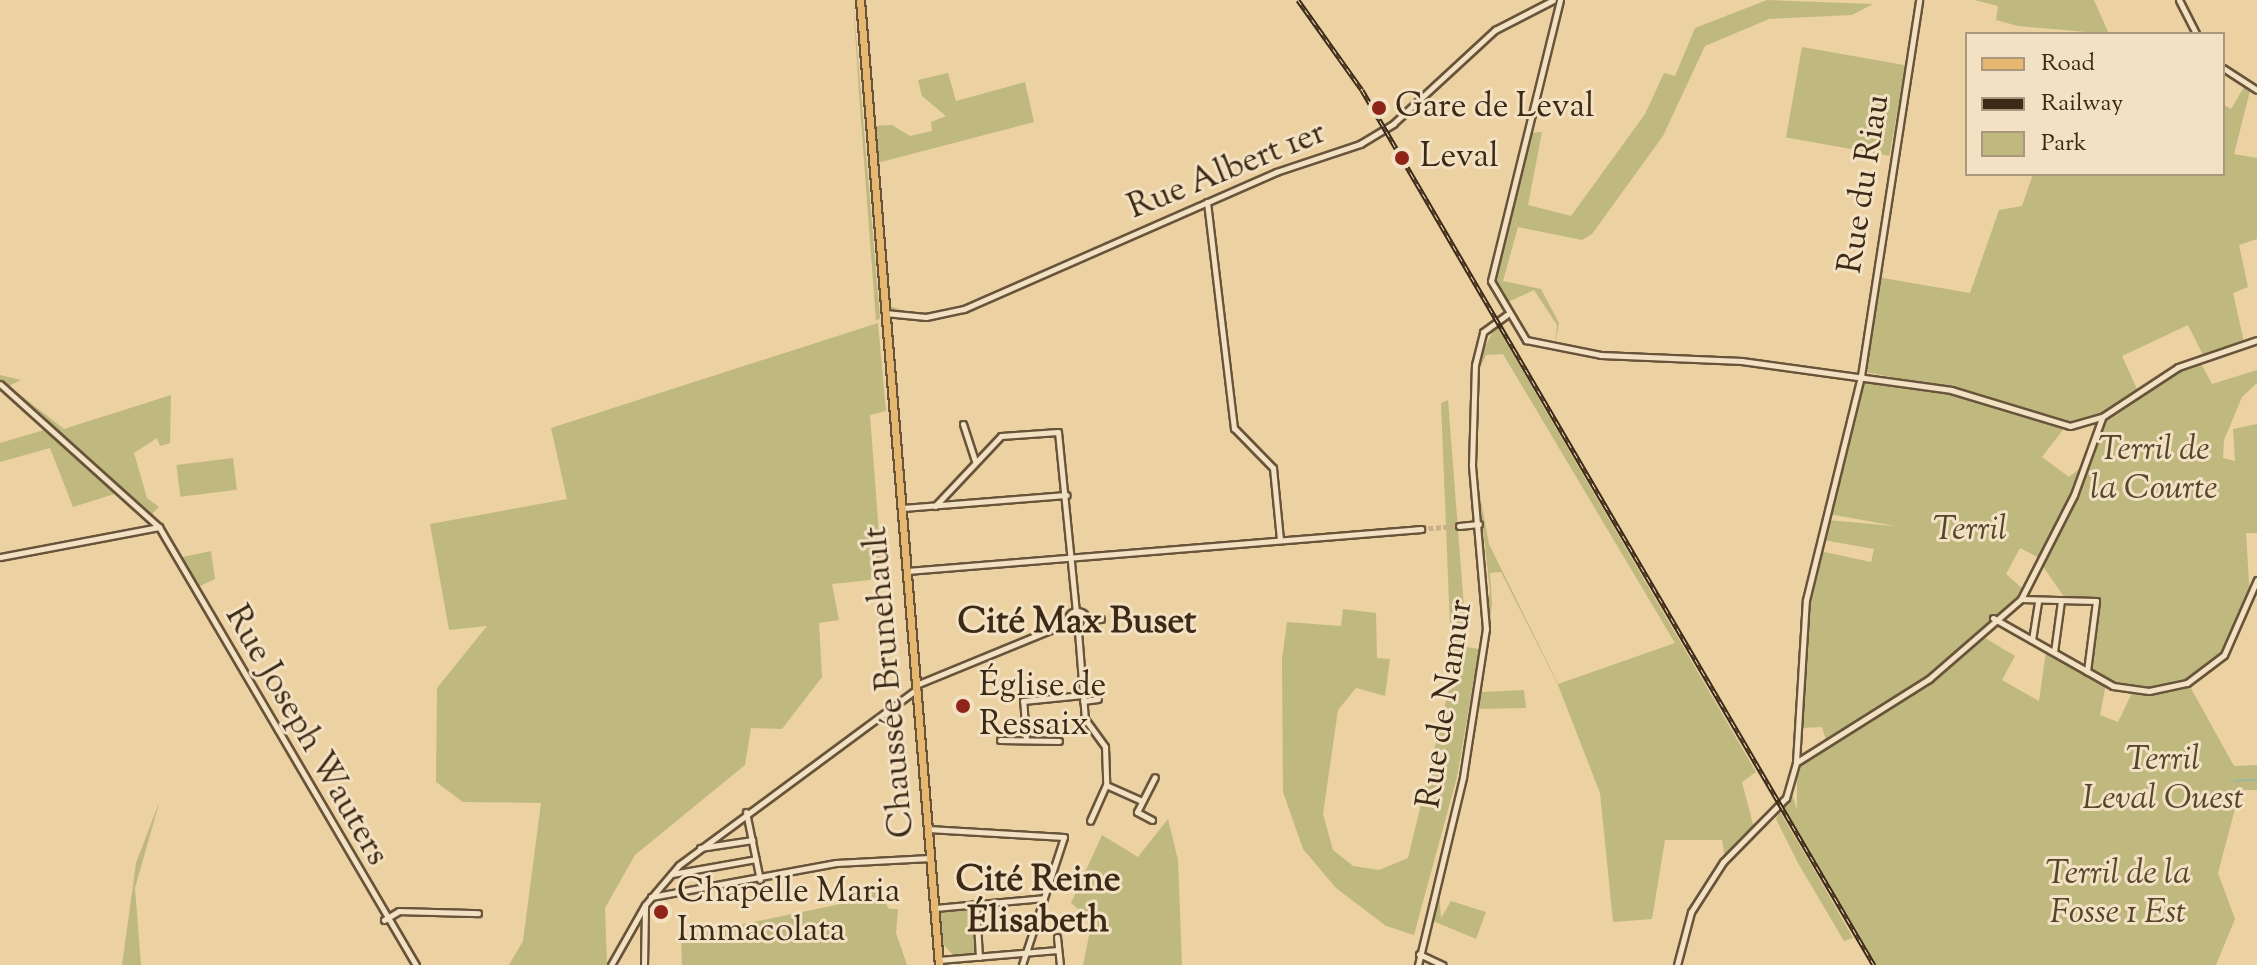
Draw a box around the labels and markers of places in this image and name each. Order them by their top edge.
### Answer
place label: Gare de Leval [1395,88,1595,128]
marker: Gare de Leval [1370,99,1388,117]
place label: Leval [1420,138,1499,178]
marker: Leval [1391,147,1413,169]
place label: Église de Ressaix [979,666,1106,746]
marker: Église de Ressaix [954,697,972,715]
place label: Chapelle Maria Immacolata [677,872,901,952]
marker: Chapelle Maria Immacolata [652,903,670,921]

